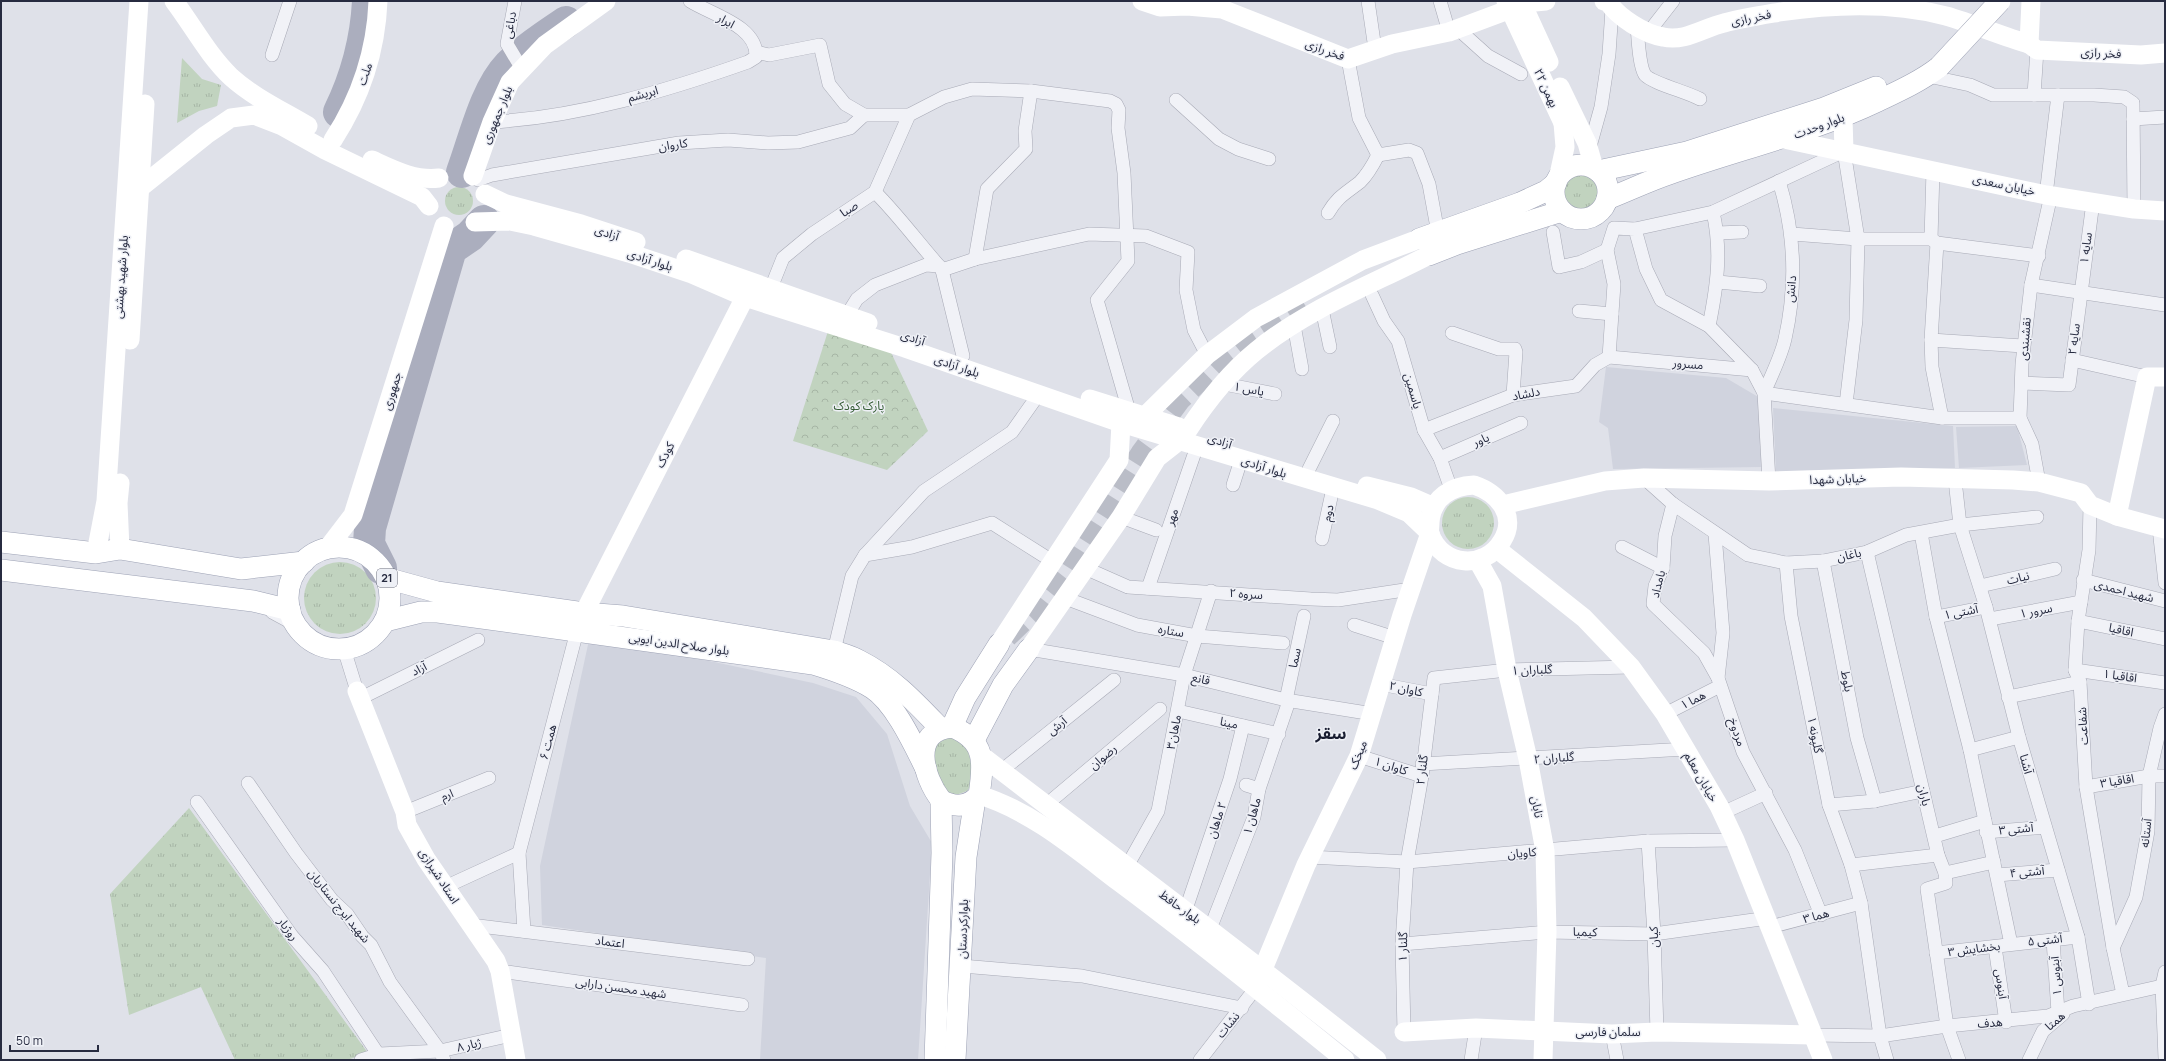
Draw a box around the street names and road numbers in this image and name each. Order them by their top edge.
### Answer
street label: فخر رازی [1729,5,1772,30]
street label: ابرار [713,8,738,32]
street label: دباغی [499,10,520,40]
street label: فخر رازی [1303,35,1347,64]
street label: فخر رازی [2080,43,2122,62]
street label: ملت [353,60,376,87]
street label: ۲۲ بهمن [1530,66,1563,110]
street label: ابریشم [626,81,660,107]
street label: بلوار جمهوری [477,83,516,146]
street label: بلوار وحدت [1791,108,1847,143]
street label: کاروان [657,134,690,155]
street label: خیابان سعدی [1971,170,2037,199]
street label: صبا [836,196,861,221]
street label: آزادی [593,220,622,245]
street label: سایه ۱ [2075,231,2096,265]
street label: بلوار شهید بهشتی [109,235,132,319]
street label: بلوار آزادی [625,244,675,275]
street label: دانش [1781,274,1800,303]
street label: نقشبندی [2014,317,2035,361]
street label: سایه ۲ [2063,322,2084,356]
street label: آزادی [899,325,928,350]
street label: بلوار آزادی [932,350,982,381]
street label: مسرور [1671,354,1704,373]
street label: جمهوری [378,370,405,412]
street label: یاسمین [1400,371,1427,411]
street label: یاس ۱ [1232,377,1266,400]
street label: دلشاد [1510,382,1542,405]
street label: آزادی [1206,428,1235,453]
street label: یاور [1469,428,1492,451]
street label: کودک [651,438,679,471]
street label: بلوار آزادی [1239,451,1289,482]
street label: خیابان شهدا [1809,469,1867,488]
street label: دوم [1317,503,1339,523]
street label: مهر [1160,506,1182,529]
street label: باغان [1835,544,1863,565]
street label: نیات [2005,567,2031,588]
street label: بامداد [1646,568,1669,600]
road number: 21 [377,569,397,587]
street label: شهید احمدی [2092,575,2156,606]
street label: سروه ۲ [1229,584,1263,603]
street label: سرور ۱ [2018,599,2054,622]
street label: آشتی ۱ [1942,600,1980,623]
street label: اقاقیا [2107,619,2135,640]
street label: ستاره [1157,620,1185,641]
street label: بلوار صلاح الدین ایوبی [627,628,731,660]
street label: سما [1284,646,1305,669]
street label: آزاد [408,657,430,680]
street label: گلباران ۱ [1511,660,1554,679]
street label: اقاقیا ۱ [2102,665,2138,686]
street label: قانع [1190,668,1212,690]
street label: بلوط [1837,669,1858,693]
street label: کاوان ۲ [1388,677,1426,701]
street label: هما ۱ [1677,686,1709,713]
street label: شفاعت [2073,707,2092,745]
street label: آرش [1043,712,1071,739]
street label: مینا [1218,712,1240,733]
street label: ماهان۳ [1162,713,1185,751]
street label: مردوخ [1724,715,1750,749]
street label: گلپونه ۱ [1804,715,1828,756]
street label: همت ۶ [535,722,560,762]
street label: میخک [1344,738,1371,772]
street label: رضوان [1085,740,1120,773]
street label: گلباران ۲ [1533,748,1576,767]
street label: خیابان معلم [1679,749,1723,805]
street label: کاوان ۱ [1372,752,1411,779]
street label: آشنا [2016,752,2038,776]
street label: گلنار ۲ [1411,753,1432,786]
street label: اقاقیا ۳ [2099,769,2135,792]
street label: باران [1914,782,1935,808]
street label: ارم [438,784,456,806]
street label: تابان [1527,794,1548,820]
street label: ماهان ۱ [1238,795,1265,836]
street label: ٢ ماهان [1203,799,1230,840]
street label: آستانه [2136,817,2156,848]
street label: آشتی ۳ [1998,818,2035,838]
street label: کاویان [1507,843,1538,862]
street label: استاد شیرازی [415,845,464,907]
street label: آشتی ۴ [2009,861,2046,881]
street label: شهید ایرج نستاریان [303,865,375,947]
street label: بلوار حافظ [1156,886,1205,928]
street label: بلوارکردستان [953,899,972,959]
street label: هما ۳ [1801,904,1831,927]
street label: روژیار [273,913,303,944]
street label: کیمیا [1573,923,1598,940]
street label: کیان [1645,925,1662,948]
street label: آشتی ۵ [2027,929,2064,950]
street label: اعتماد [594,931,626,952]
street label: گلنار ۱ [1394,931,1411,962]
street label: بخشایش ۳ [1947,937,2001,960]
street label: آبنوس ۱ [2046,955,2065,996]
street label: آبنوس [1991,968,2012,1001]
street label: شهید محسن دارابی [574,973,668,1002]
street label: همتا [2041,1007,2069,1034]
street label: نشات [1212,1008,1243,1041]
street label: هدف [1977,1013,2003,1032]
street label: سلمان فارسی [1575,1023,1641,1040]
street label: ژیار ۸ [455,1033,483,1056]

